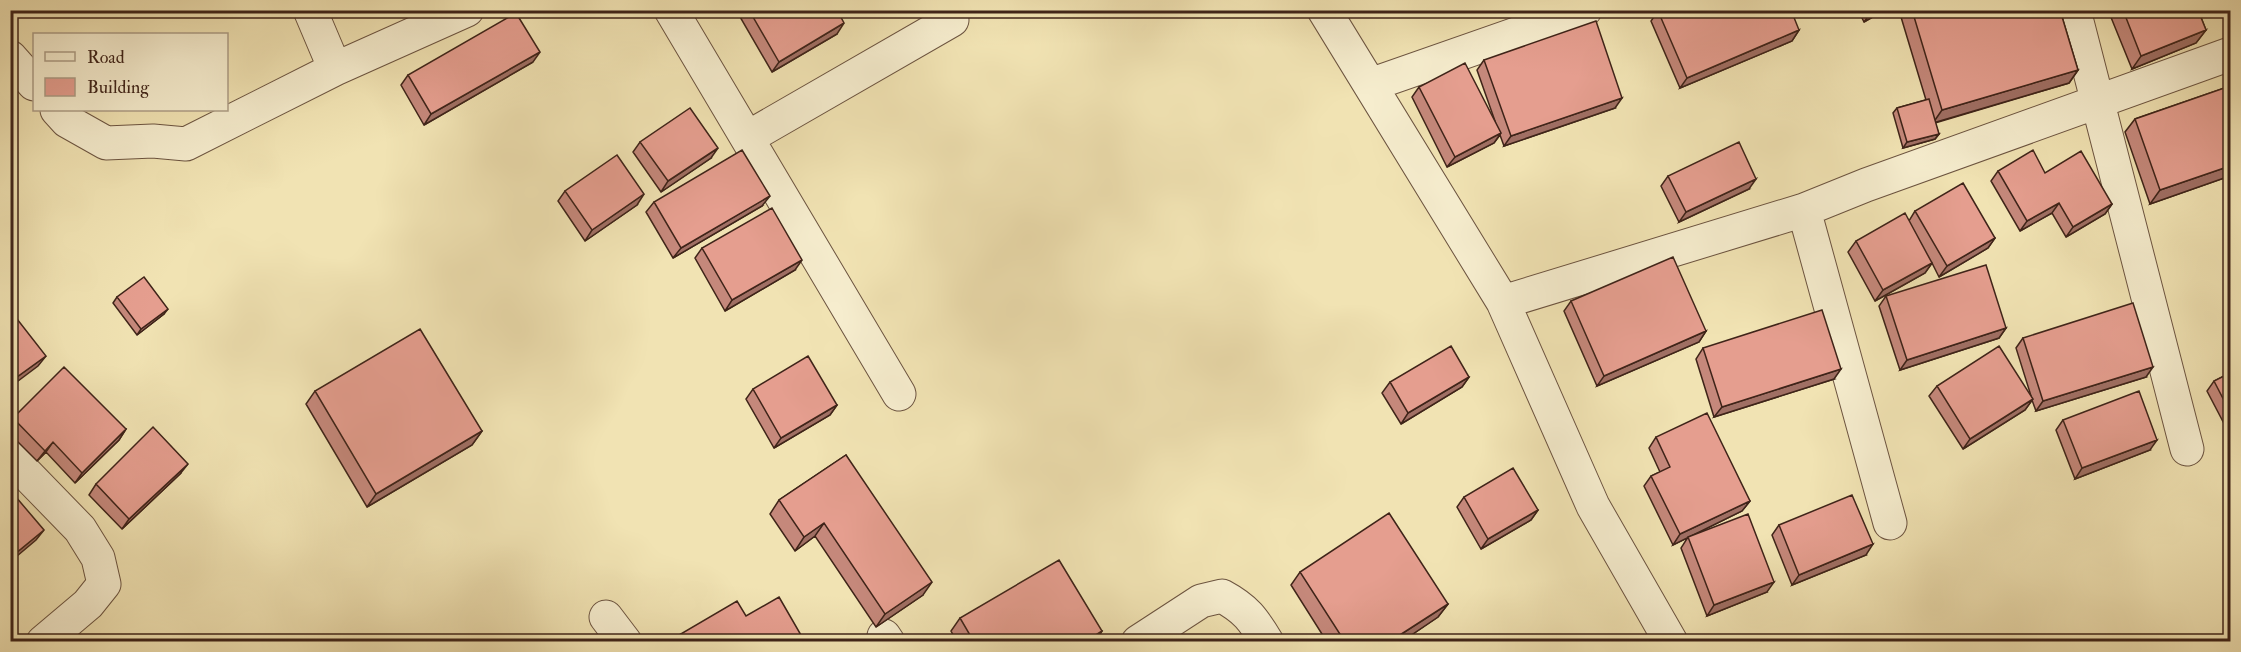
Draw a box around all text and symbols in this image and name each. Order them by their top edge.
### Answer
legend [33,33,228,111]
text: Road [87,46,125,69]
text: Building [87,76,150,99]

